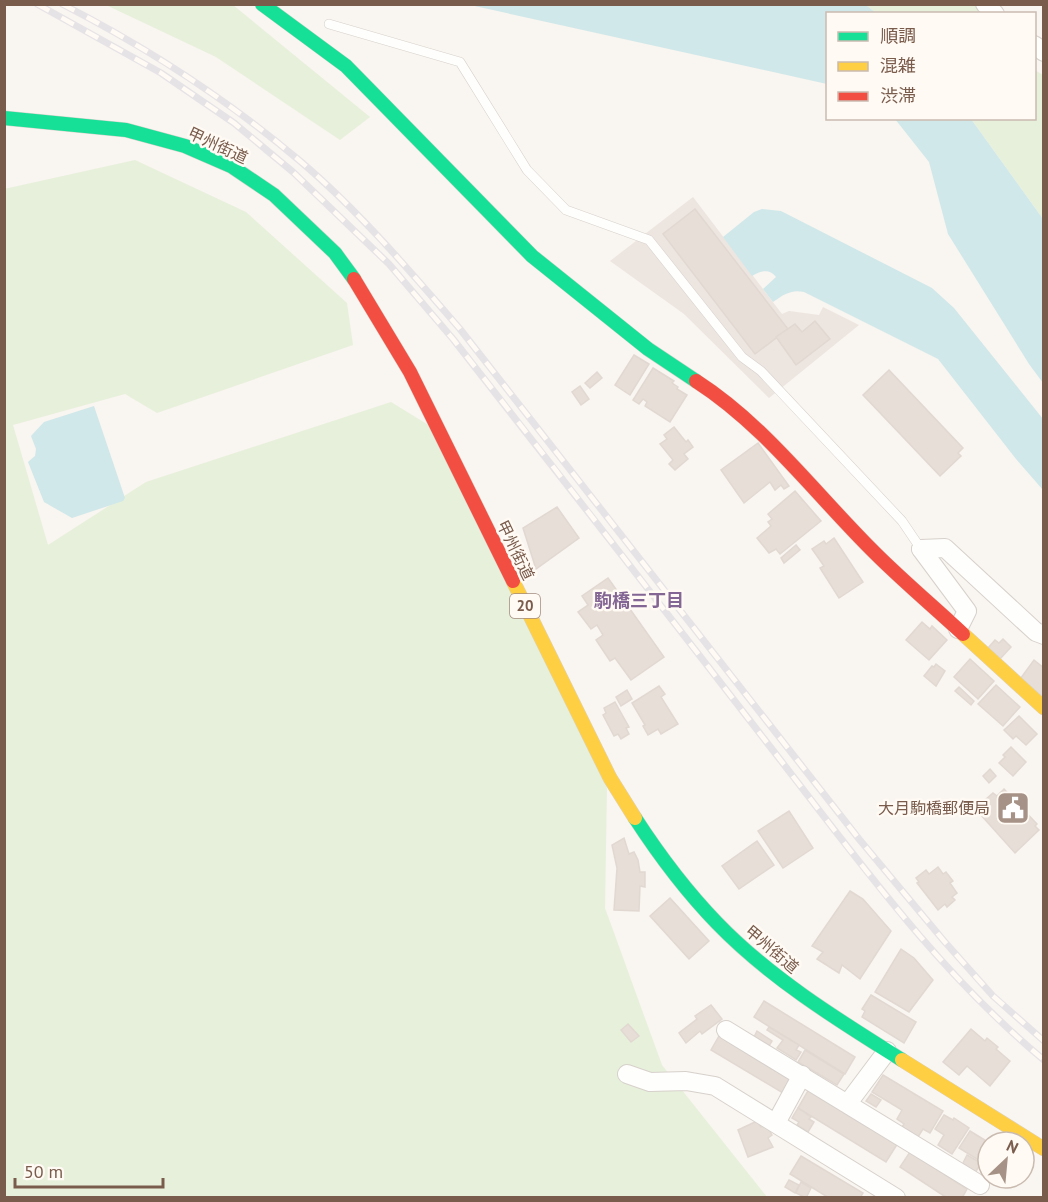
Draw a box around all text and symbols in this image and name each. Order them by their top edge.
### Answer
legend [826,12,1036,120]
text: 順調 [880,24,916,47]
text: 混雑 [880,54,916,77]
text: 渋滞 [880,84,916,107]
street label: 甲州街道 [185,122,251,168]
street label: 甲州街道 [493,517,539,583]
district label: 駒橋三丁目 [594,589,684,612]
road number: 20 [510,594,540,618]
public building icon: 大月駒橋郵便局 [995,790,1031,826]
place label: 大月駒橋郵便局 [878,798,990,818]
street label: 甲州街道 [741,921,803,977]
north arrow [976,1130,1036,1190]
text: N [1003,1135,1022,1158]
scale bar [15,1151,164,1189]
text: 50 m [24,1160,63,1183]

